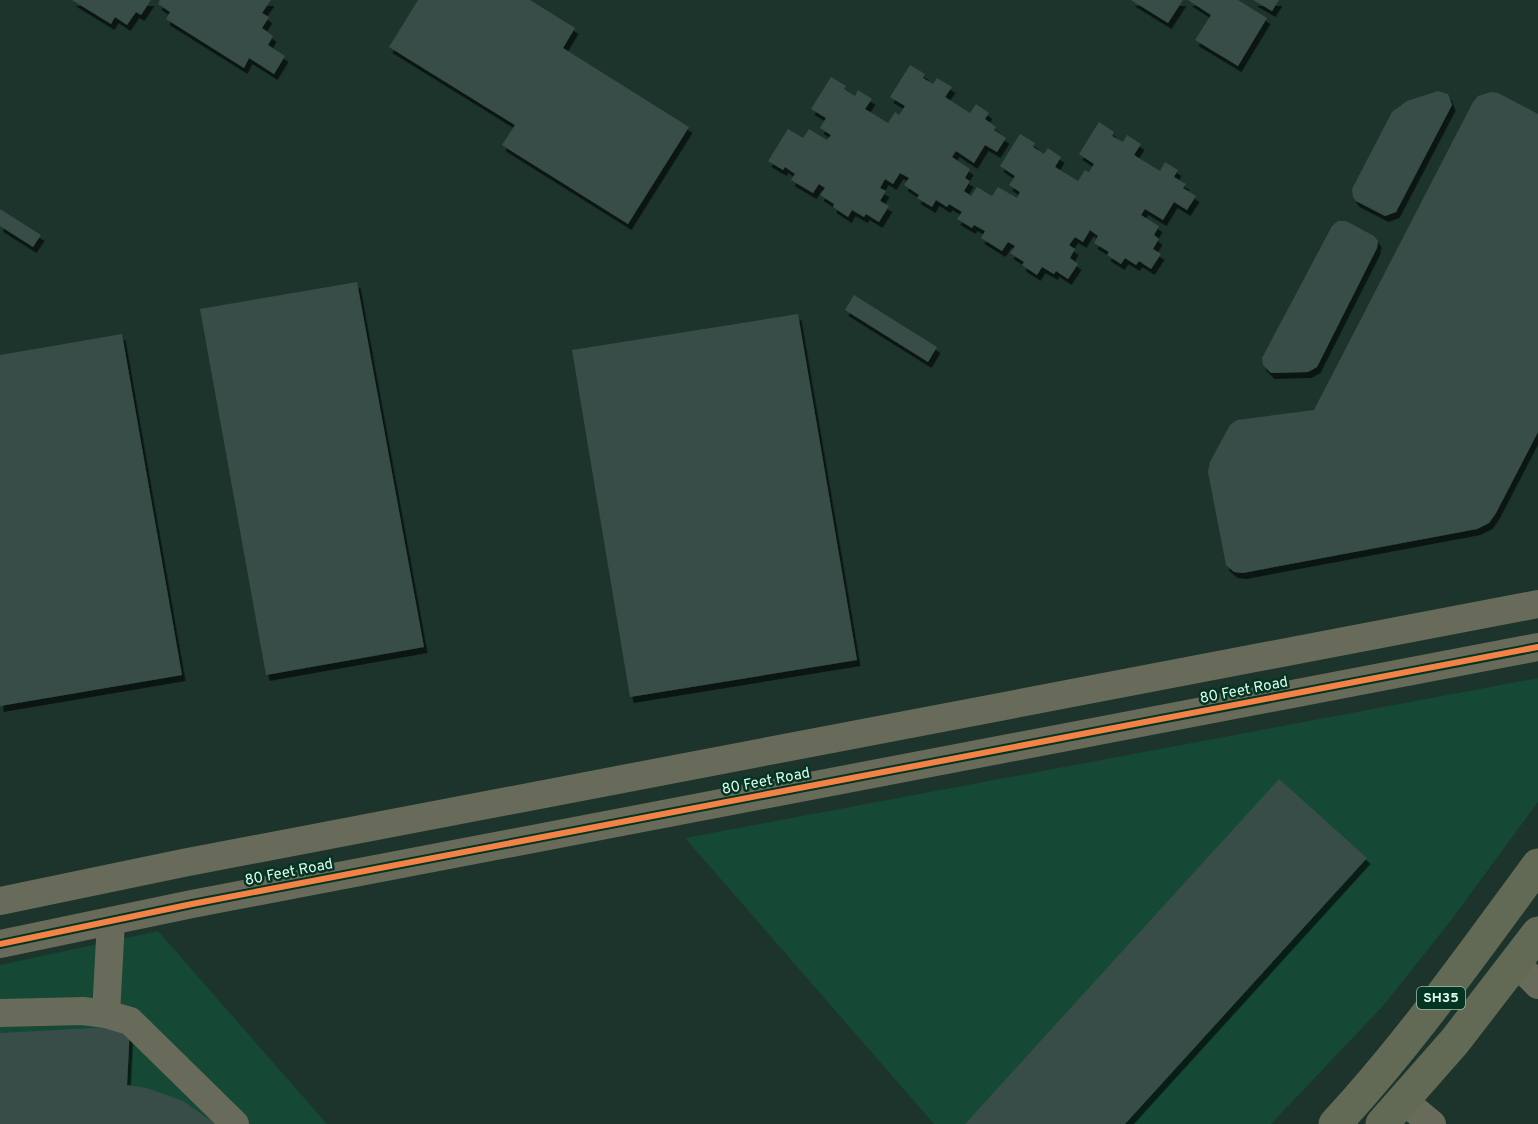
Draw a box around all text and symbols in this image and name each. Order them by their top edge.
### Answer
street label: 80 Feet Road [1198,673,1290,709]
street label: 80 Feet Road [720,764,812,800]
street label: 80 Feet Road [243,855,335,891]
road number: SH35 [1417,987,1465,1009]

